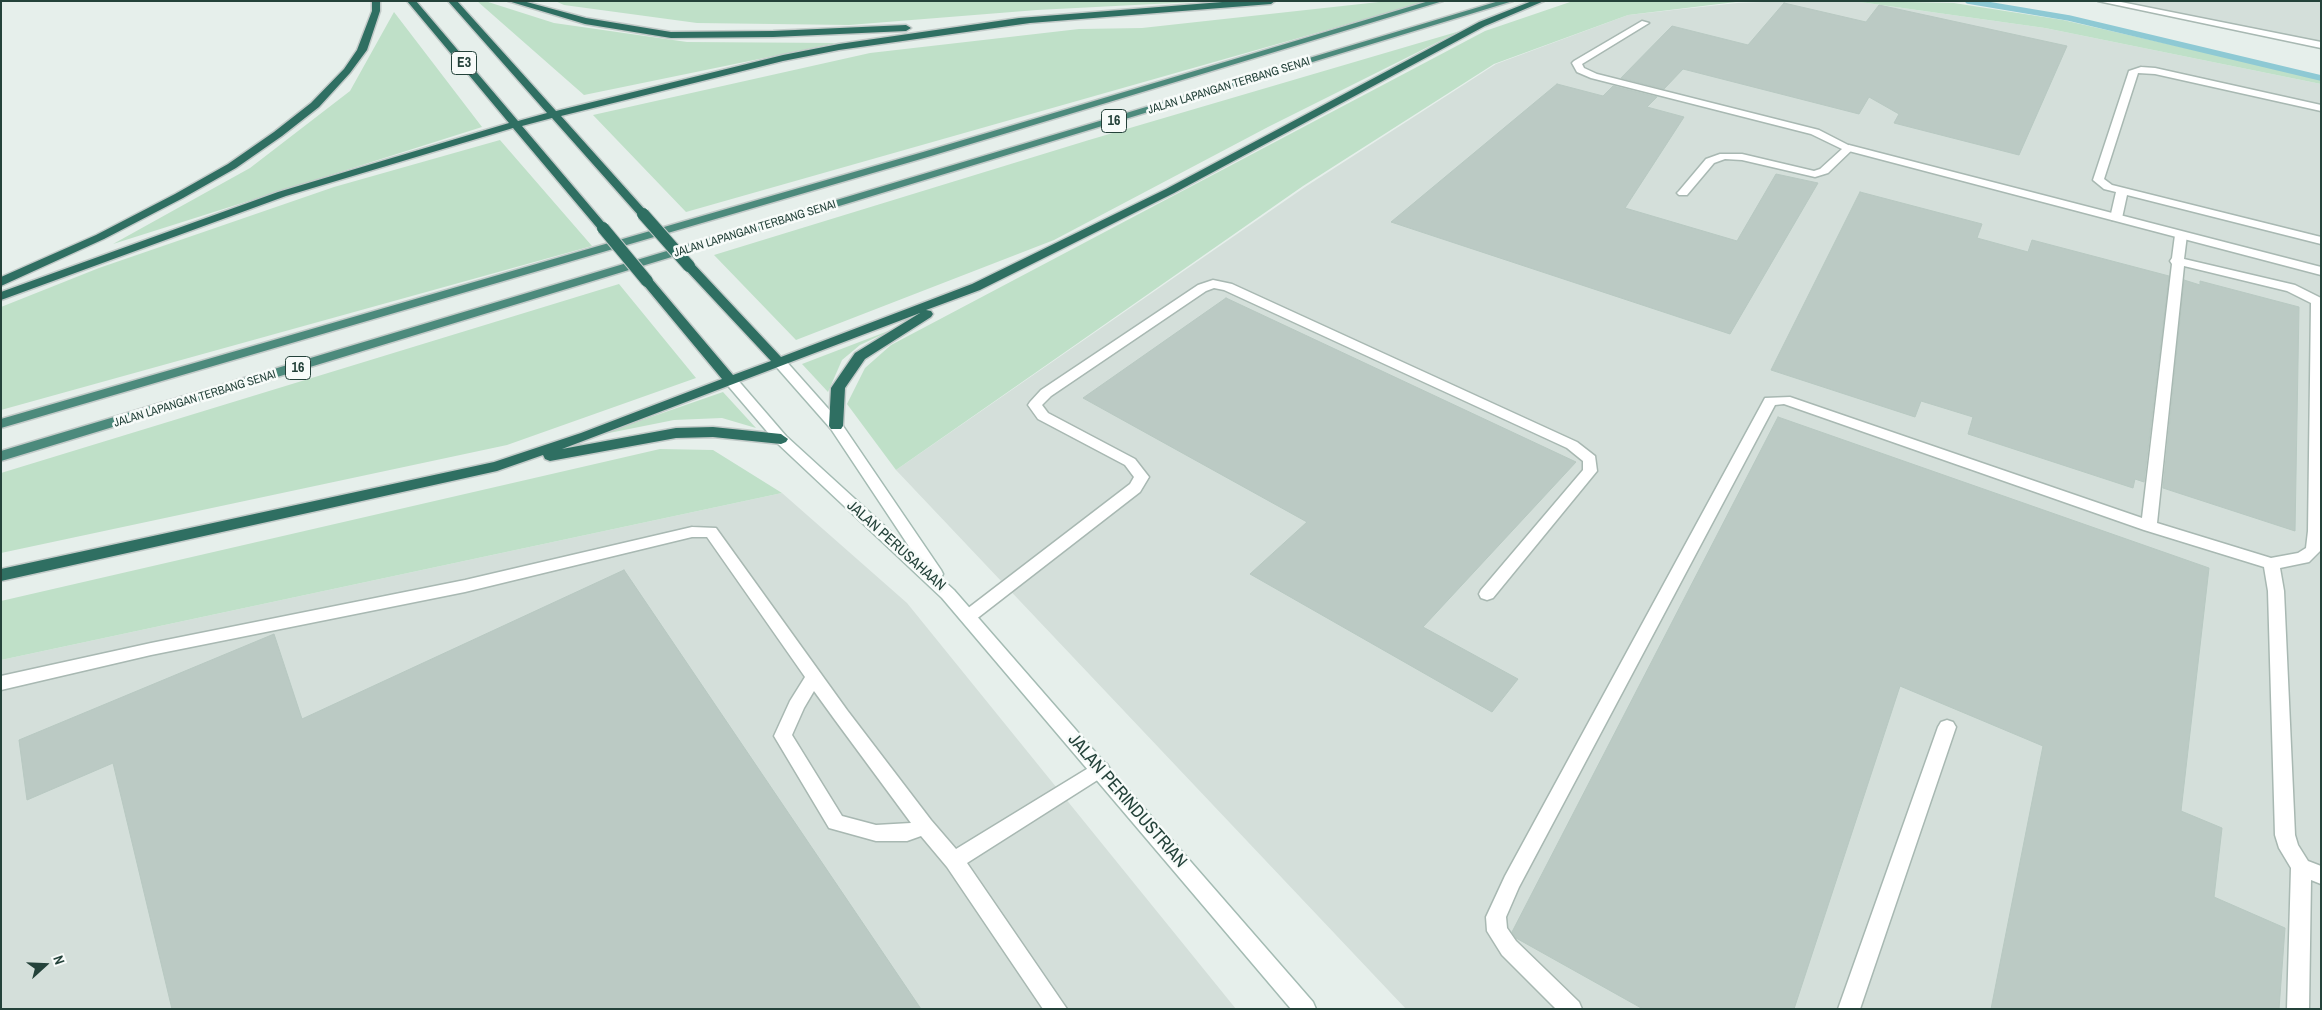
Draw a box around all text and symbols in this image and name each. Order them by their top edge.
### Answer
road number: E3 [452,52,476,74]
street label: JALAN LAPANGAN TERBANG SENAI [1146,54,1312,118]
road number: 16 [1102,110,1126,132]
street label: JALAN LAPANGAN TERBANG SENAI [672,197,838,261]
road number: 16 [286,356,310,379]
street label: JALAN LAPANGAN TERBANG SENAI [112,367,278,431]
street label: JALAN PERUSAHAAN [843,497,949,595]
street label: JALAN PERINDUSTRIAN [1063,730,1191,872]
north arrow [20,940,70,990]
text: N [49,953,69,967]

